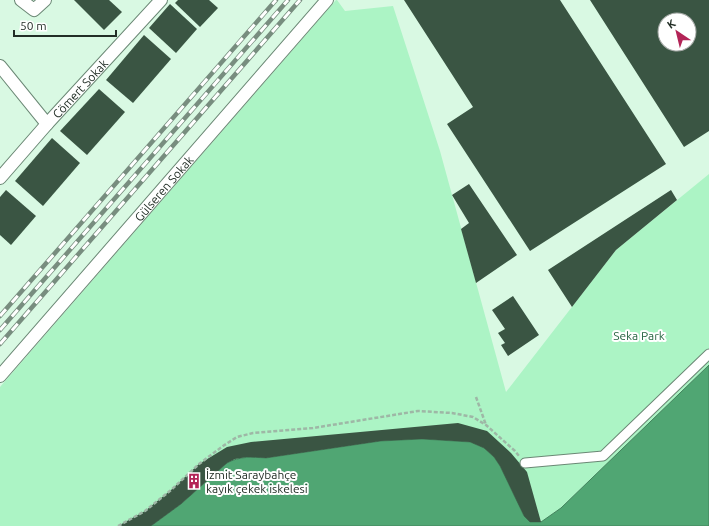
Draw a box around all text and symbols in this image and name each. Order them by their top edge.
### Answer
scale bar [14,12,116,38]
north arrow [657,12,697,52]
text: K [665,16,678,31]
text: 50 m [20,19,47,32]
street label: Cömert Sokak [50,56,110,120]
street label: Gülseren Sokak [132,153,195,223]
park label: Seka Park [613,329,665,342]
place label: İzmit Saraybahçe kayık çekek iskelesi [206,468,308,495]
building icon: İzmit Saraybahçe kayık çekek iskelesi [185,472,203,490]

